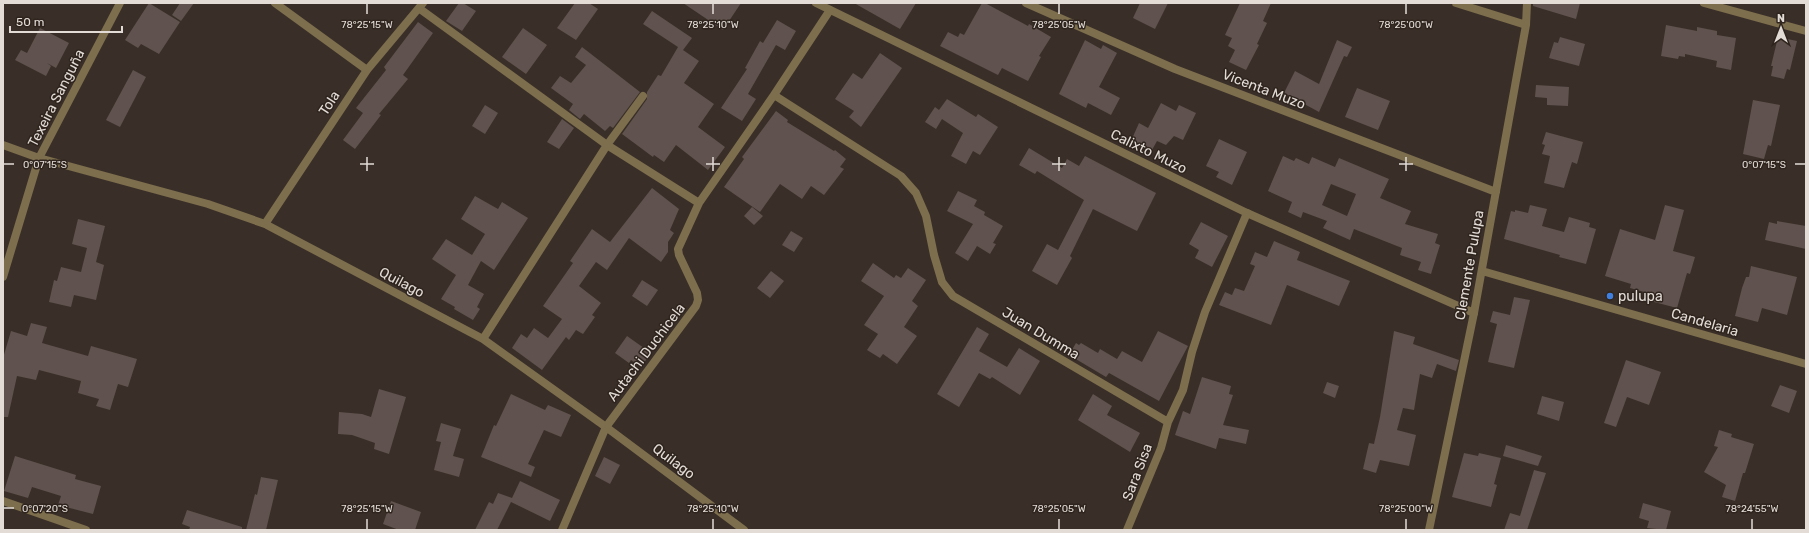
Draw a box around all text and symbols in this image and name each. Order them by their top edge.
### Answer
scale bar [10,8,122,34]
north arrow [1761,8,1801,48]
text: N [1777,12,1785,25]
text: 50 m [16,15,44,29]
text: 78°25'15"W [341,19,393,31]
text: 78°25'10"W [687,19,739,31]
text: 78°25'05"W [1032,19,1086,31]
text: 78°25'00"W [1379,19,1433,31]
street label: Texeira Sanguña [25,47,88,150]
street label: Vicenta Muzo [1220,66,1308,113]
street label: Tola [315,88,344,119]
street label: Calixto Muzo [1108,126,1190,177]
text: 0°07'15"S [23,159,67,171]
text: 0°07'15"S [1742,159,1786,171]
street label: Clemente Pulupa [1451,209,1488,321]
street label: Quilago [376,263,427,301]
place label: pulupa [1618,288,1663,305]
marker: pulupa [1605,291,1615,301]
street label: Autachi Duchicela [604,300,689,405]
street label: Juan Dumma [999,304,1083,363]
street label: Candelaria [1669,305,1741,340]
street label: Quilago [649,440,698,483]
street label: Sara Sisa [1119,441,1156,503]
text: 0°07'20"S [22,503,68,515]
text: 78°25'15"W [341,503,393,515]
text: 78°25'10"W [687,503,739,515]
text: 78°25'05"W [1032,503,1086,515]
text: 78°25'00"W [1379,503,1433,515]
text: 78°24'55"W [1726,503,1778,515]

